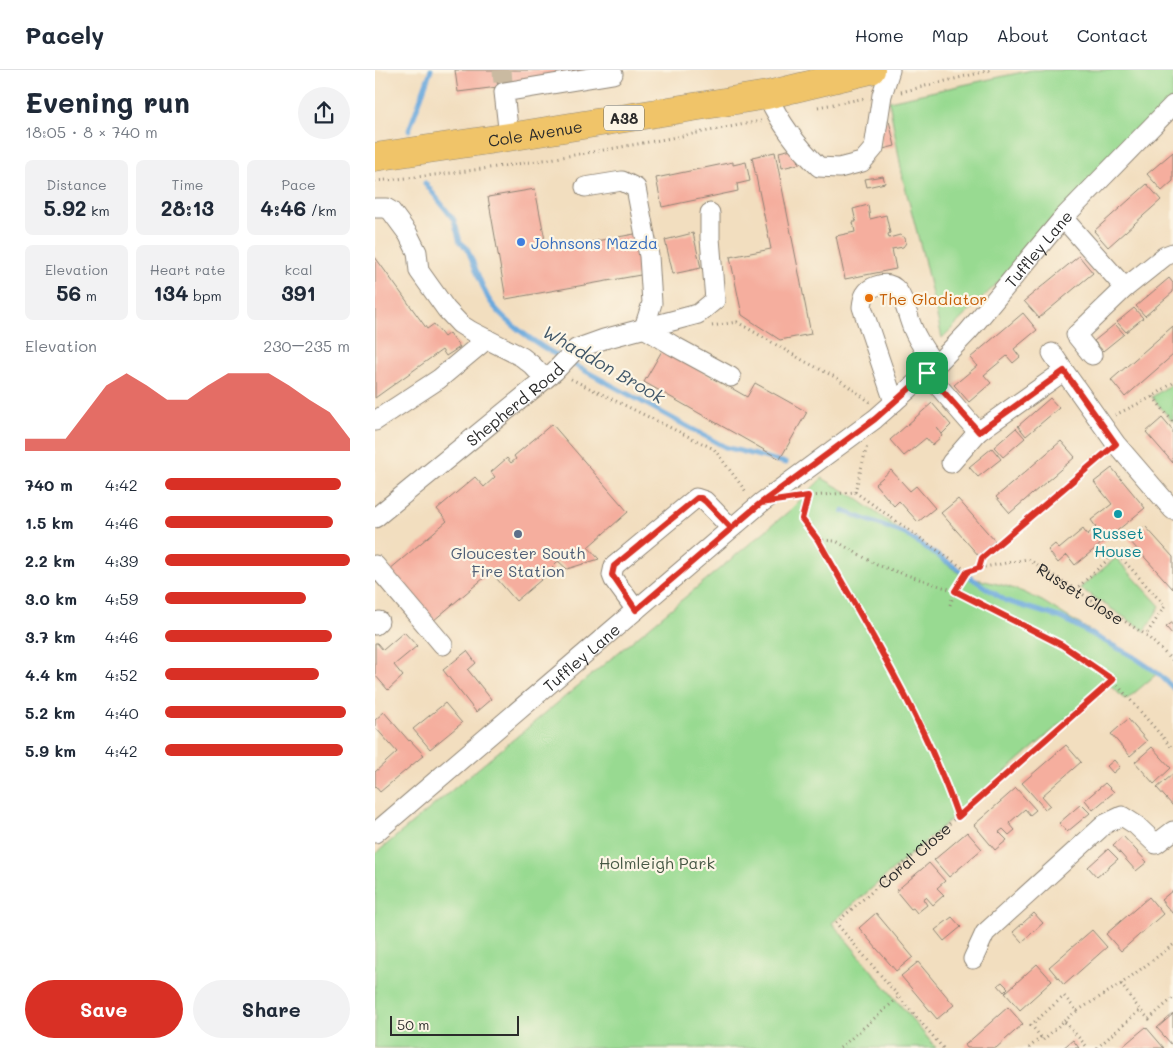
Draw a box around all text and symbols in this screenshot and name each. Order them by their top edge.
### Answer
text: Pacely [25,19,104,50]
text: Home [855,23,904,47]
text: Map [932,23,968,47]
text: About [996,23,1049,47]
text: Contact [1077,23,1148,47]
text: Evening run [25,84,190,120]
button: share [298,87,350,139]
road number: A38 [604,106,644,130]
street label: Cole Avenue [486,115,584,151]
text: 18:05 · 8 × 740 m [25,121,158,142]
text: Distance [46,175,107,194]
text: Time [172,175,203,194]
text: Pace [281,175,316,194]
text: 5.92 [43,194,87,221]
text: 28:13 [161,194,214,221]
text: 4:46 [260,194,306,221]
text: km [87,201,110,220]
text: /km [306,201,337,220]
street label: Tuffley Lane [999,205,1076,291]
place label: Johnsons Mazda [531,232,658,253]
marker: Johnsons Mazda [515,236,527,248]
text: Elevation [45,260,108,279]
text: Heart rate [150,260,225,279]
text: kcal [285,260,312,279]
text: 56 [56,279,81,306]
text: 134 [153,279,189,306]
text: 391 [281,279,316,306]
text: m [81,286,97,305]
text: bpm [189,286,222,305]
place label: The Gladiator [879,288,987,309]
marker: The Gladiator [863,292,875,304]
water label: Whaddon Brook [538,319,670,409]
text: Elevation [25,335,97,356]
text: 230–235 m [263,335,350,356]
pin [906,352,948,394]
street label: Shepherd Road [461,358,568,450]
icon: arrive [913,359,941,387]
text: 740 m [25,474,73,495]
text: 4:42 [105,474,138,495]
marker: Russet House [1112,508,1124,520]
text: 1.5 km [25,512,73,533]
text: 4:46 [105,512,138,533]
place label: Russet House [1092,522,1144,561]
marker: Gloucester South Fire Station [512,528,524,540]
place label: Gloucester South Fire Station [451,542,585,581]
text: 2.2 km [25,550,75,571]
text: 4:39 [105,550,138,571]
street label: Russet Close [1033,557,1128,629]
text: 3.0 km [25,588,77,609]
text: 4:59 [105,588,138,609]
street label: Tuffley Lane [538,618,624,696]
text: 3.7 km [25,626,76,647]
text: 4:46 [105,626,138,647]
text: 4.4 km [25,664,77,685]
text: 4:52 [105,664,138,685]
text: 5.2 km [25,702,75,723]
text: 4:40 [105,702,139,723]
text: 5.9 km [25,740,76,761]
text: 4:42 [105,740,138,761]
street label: Coral Close [873,817,955,893]
park label: Holmleigh Park [599,852,715,873]
button: Save [25,980,183,1038]
button: Share [193,980,350,1038]
scale bar [390,1013,519,1036]
text: 50 m [397,1015,429,1034]

